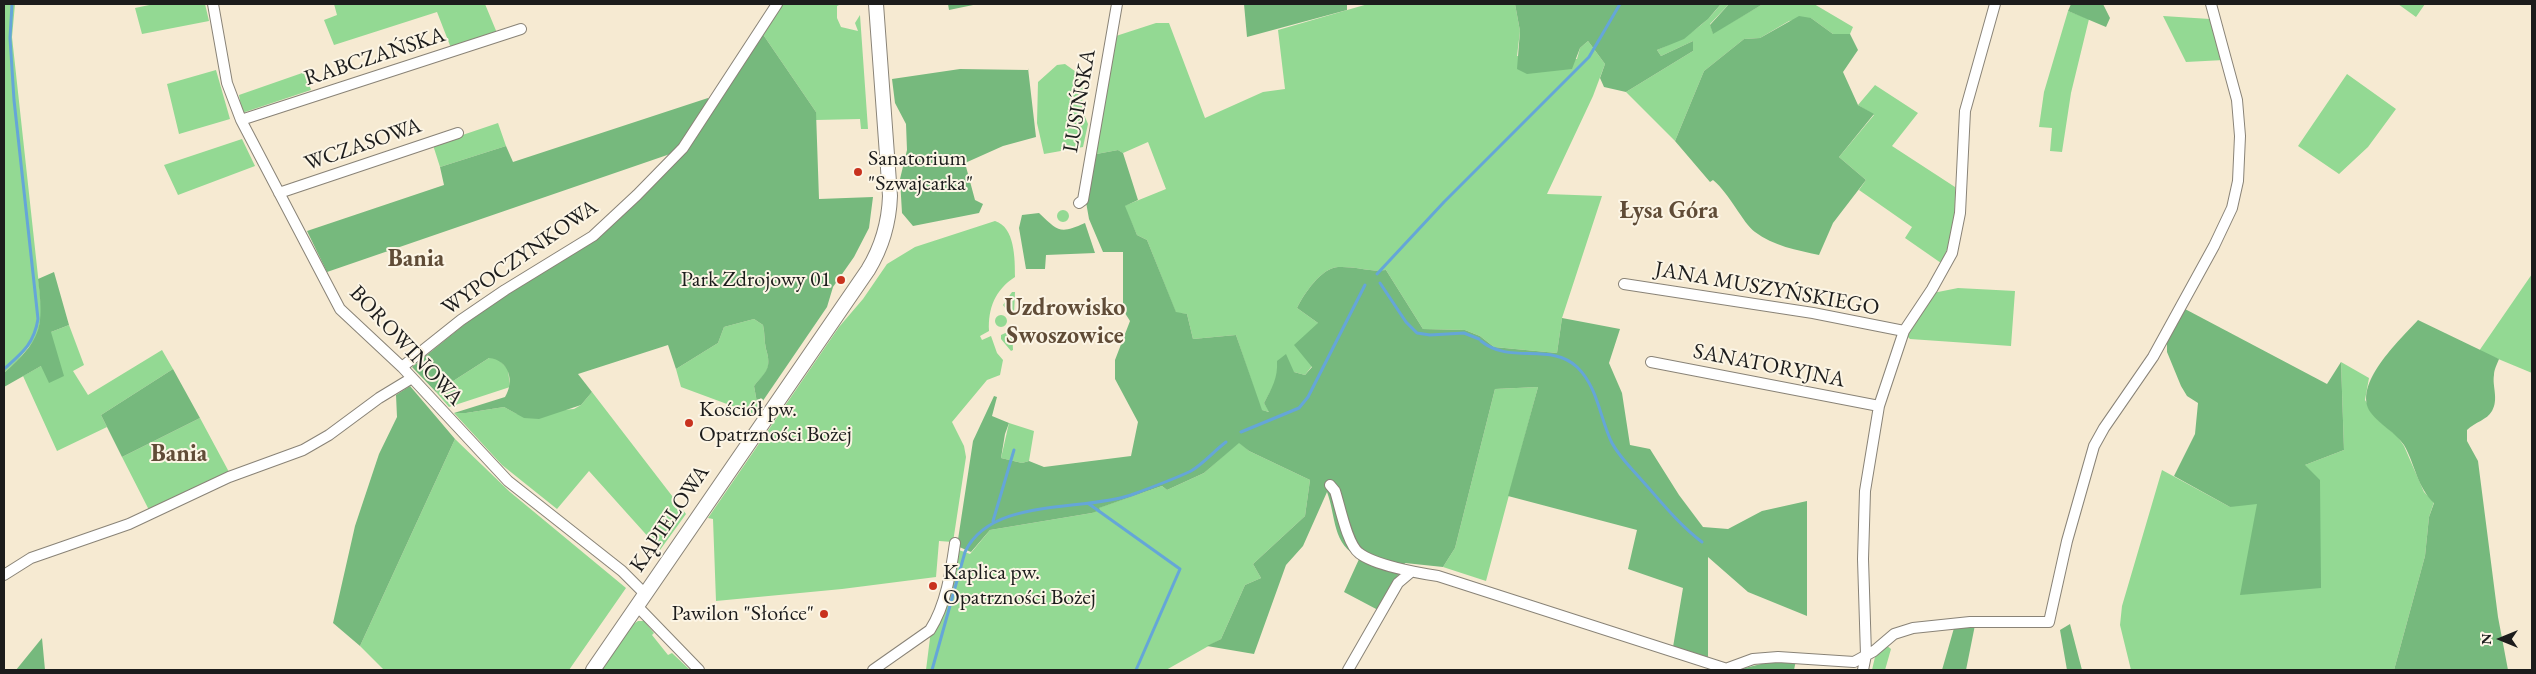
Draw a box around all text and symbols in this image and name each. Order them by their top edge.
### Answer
street label: RABCZAŃSKA [301,22,449,92]
street label: LUSIŃSKA [1058,47,1102,155]
street label: WCZASOWA [301,113,425,177]
place label: Sanatorium "Szwajcarka" [868,146,973,198]
marker: Sanatorium "Szwajcarka" [852,166,864,178]
street label: WYPOCZYNKOWA [437,194,603,322]
district label: Łysa Góra [1620,197,1718,225]
district label: Bania [388,245,444,273]
street label: JANA MUSZYŃSKIEGO [1653,256,1881,322]
place label: Park Zdrojowy 01 [681,267,831,293]
marker: Park Zdrojowy 01 [835,274,847,286]
street label: BOROWINOWA [343,280,469,412]
district label: Uzdrowisko Swoszowice [1005,294,1125,350]
street label: SANATORYJNA [1691,338,1847,394]
place label: Kościół pw. Opatrzności Bożej [699,397,852,448]
marker: Kościół pw. Opatrzności Bożej [683,417,695,429]
district label: Bania [151,440,207,468]
street label: KĄPIELOWA [624,460,716,578]
place label: Kaplica pw. Opatrzności Bożej [943,560,1096,612]
marker: Kaplica pw. Opatrzności Bożej [927,580,939,592]
place label: Pawilon "Słońce" [671,601,814,627]
marker: Pawilon "Słońce" [818,608,830,620]
north arrow [2476,614,2526,664]
text: N [2477,633,2495,645]

